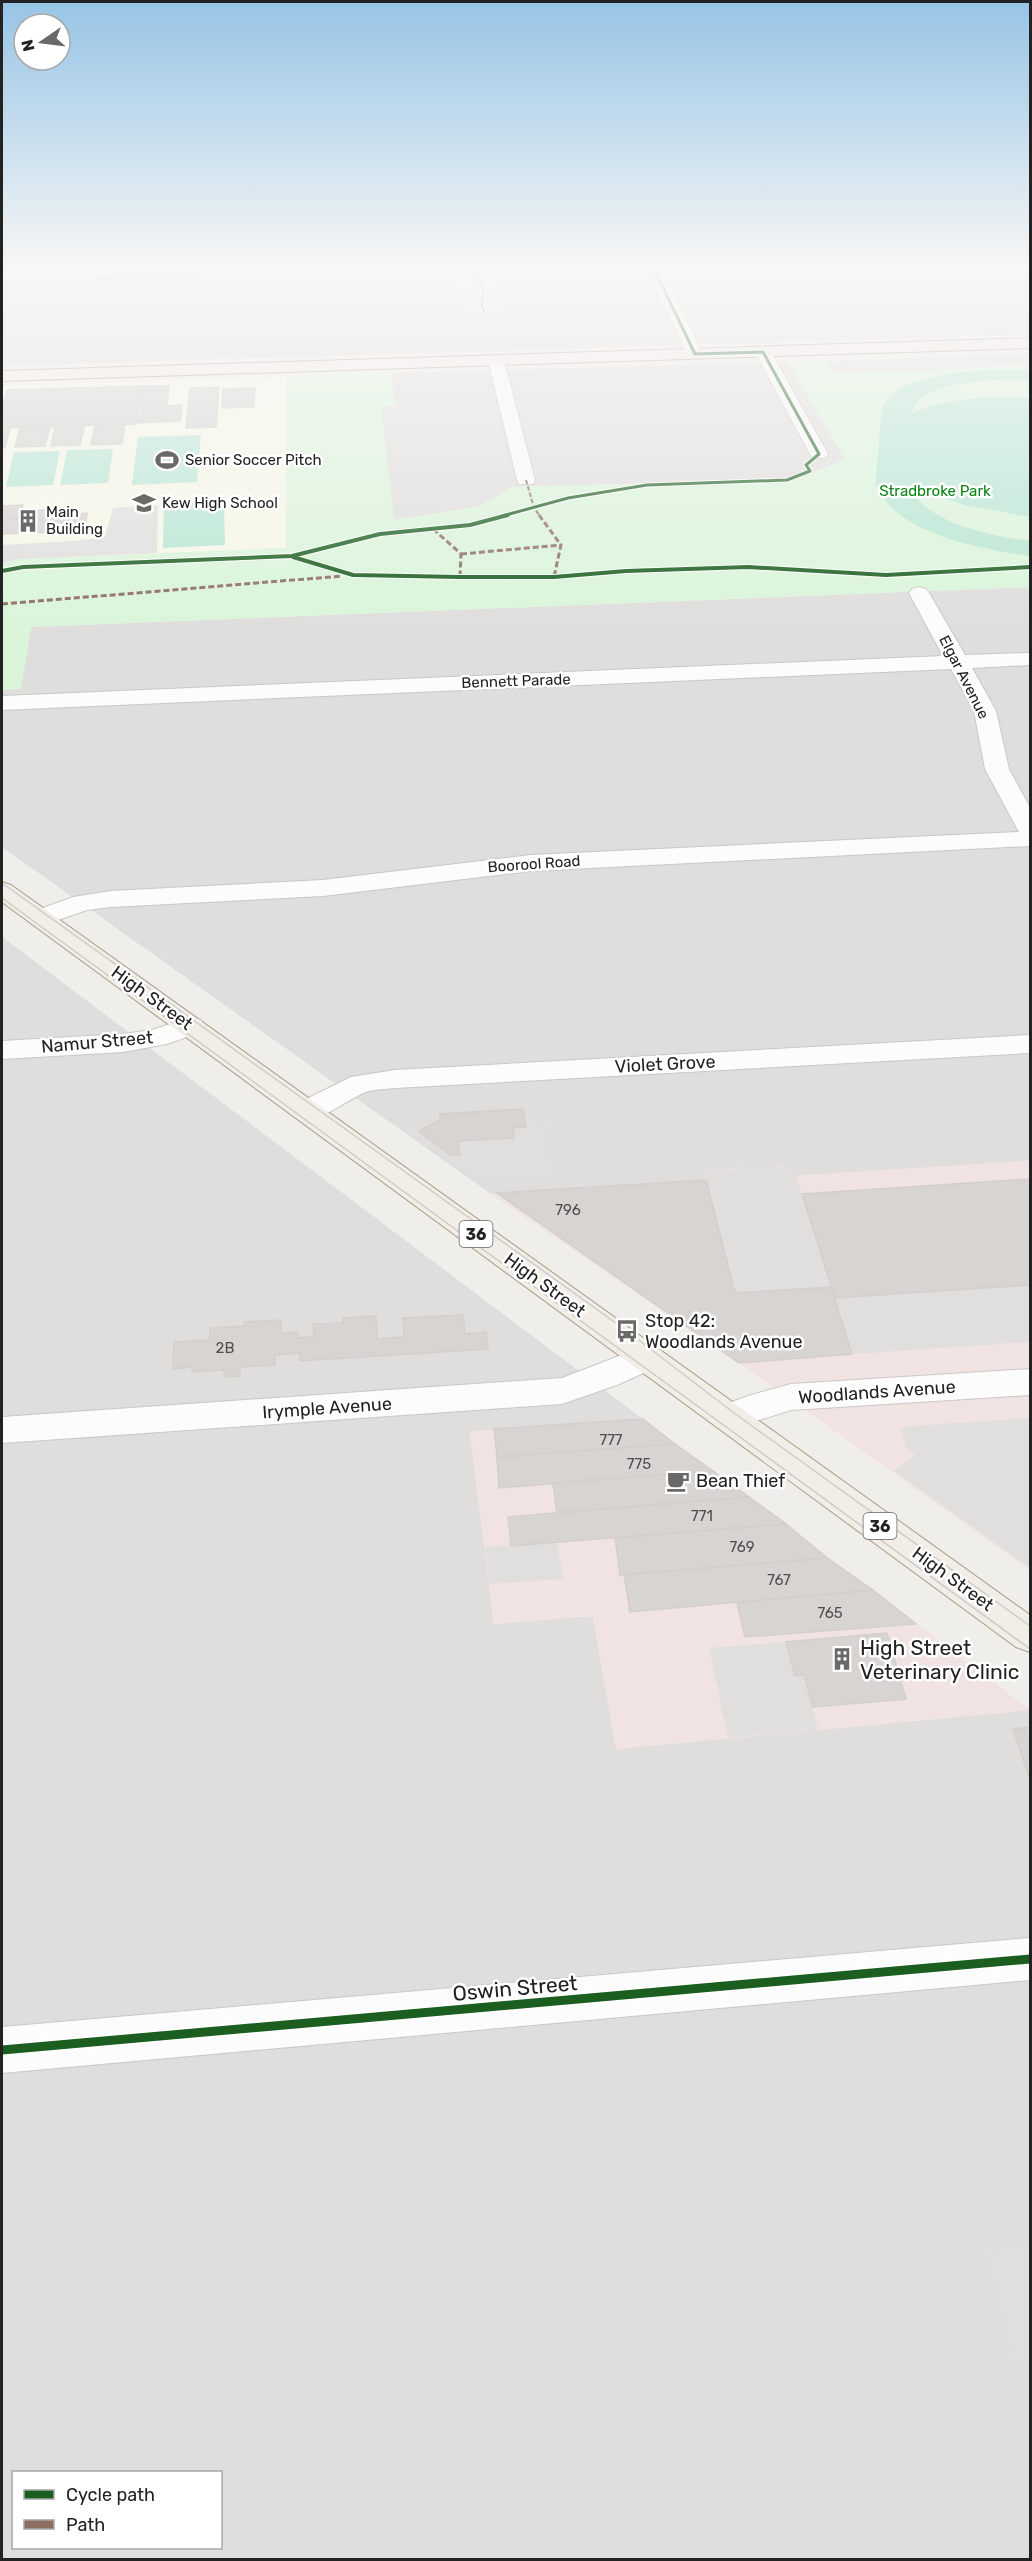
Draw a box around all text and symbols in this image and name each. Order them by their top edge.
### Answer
north arrow [12,12,72,72]
text: N [17,38,39,53]
sports icon: Senior Soccer Pitch [154,447,180,473]
place label: Senior Soccer Pitch [185,451,322,469]
park label: Stradbroke Park [879,482,991,500]
school or university icon: Kew High School [131,490,157,516]
place label: Kew High School [162,494,278,512]
place label: Main Building [46,503,103,538]
building icon: Main Building [15,508,41,534]
street label: Elgar Avenue [935,632,993,722]
street label: Bennett Parade [461,670,571,692]
street label: Boorool Road [487,852,581,876]
street label: High Street [107,961,197,1035]
street label: Namur Street [40,1026,154,1058]
street label: Violet Grove [614,1050,716,1078]
house number: 796 [555,1201,581,1219]
road number: 36 [460,1221,492,1247]
street label: High Street [500,1248,590,1322]
place label: Stop 42: Woodlands Avenue [645,1310,803,1353]
bus stop icon: Stop 42: Woodlands Avenue [614,1318,640,1344]
house number: 2B [216,1339,234,1357]
street label: Woodlands Avenue [798,1376,956,1408]
street label: Irymple Avenue [261,1392,393,1424]
house number: 777 [599,1431,623,1449]
house number: 775 [627,1455,651,1473]
cafe icon: Bean Thief [665,1468,691,1494]
place label: Bean Thief [696,1470,785,1492]
house number: 771 [691,1507,713,1525]
road number: 36 [864,1513,896,1539]
house number: 769 [729,1538,755,1556]
street label: High Street [908,1542,998,1616]
house number: 767 [767,1571,791,1589]
house number: 765 [817,1604,843,1622]
place label: High Street Veterinary Clinic [860,1635,1019,1684]
building icon: High Street Veterinary Clinic [829,1646,855,1672]
street label: Oswin Street [452,1970,578,2006]
legend [12,2471,222,2549]
text: Cycle path [66,2484,155,2506]
text: Path [66,2514,105,2536]

